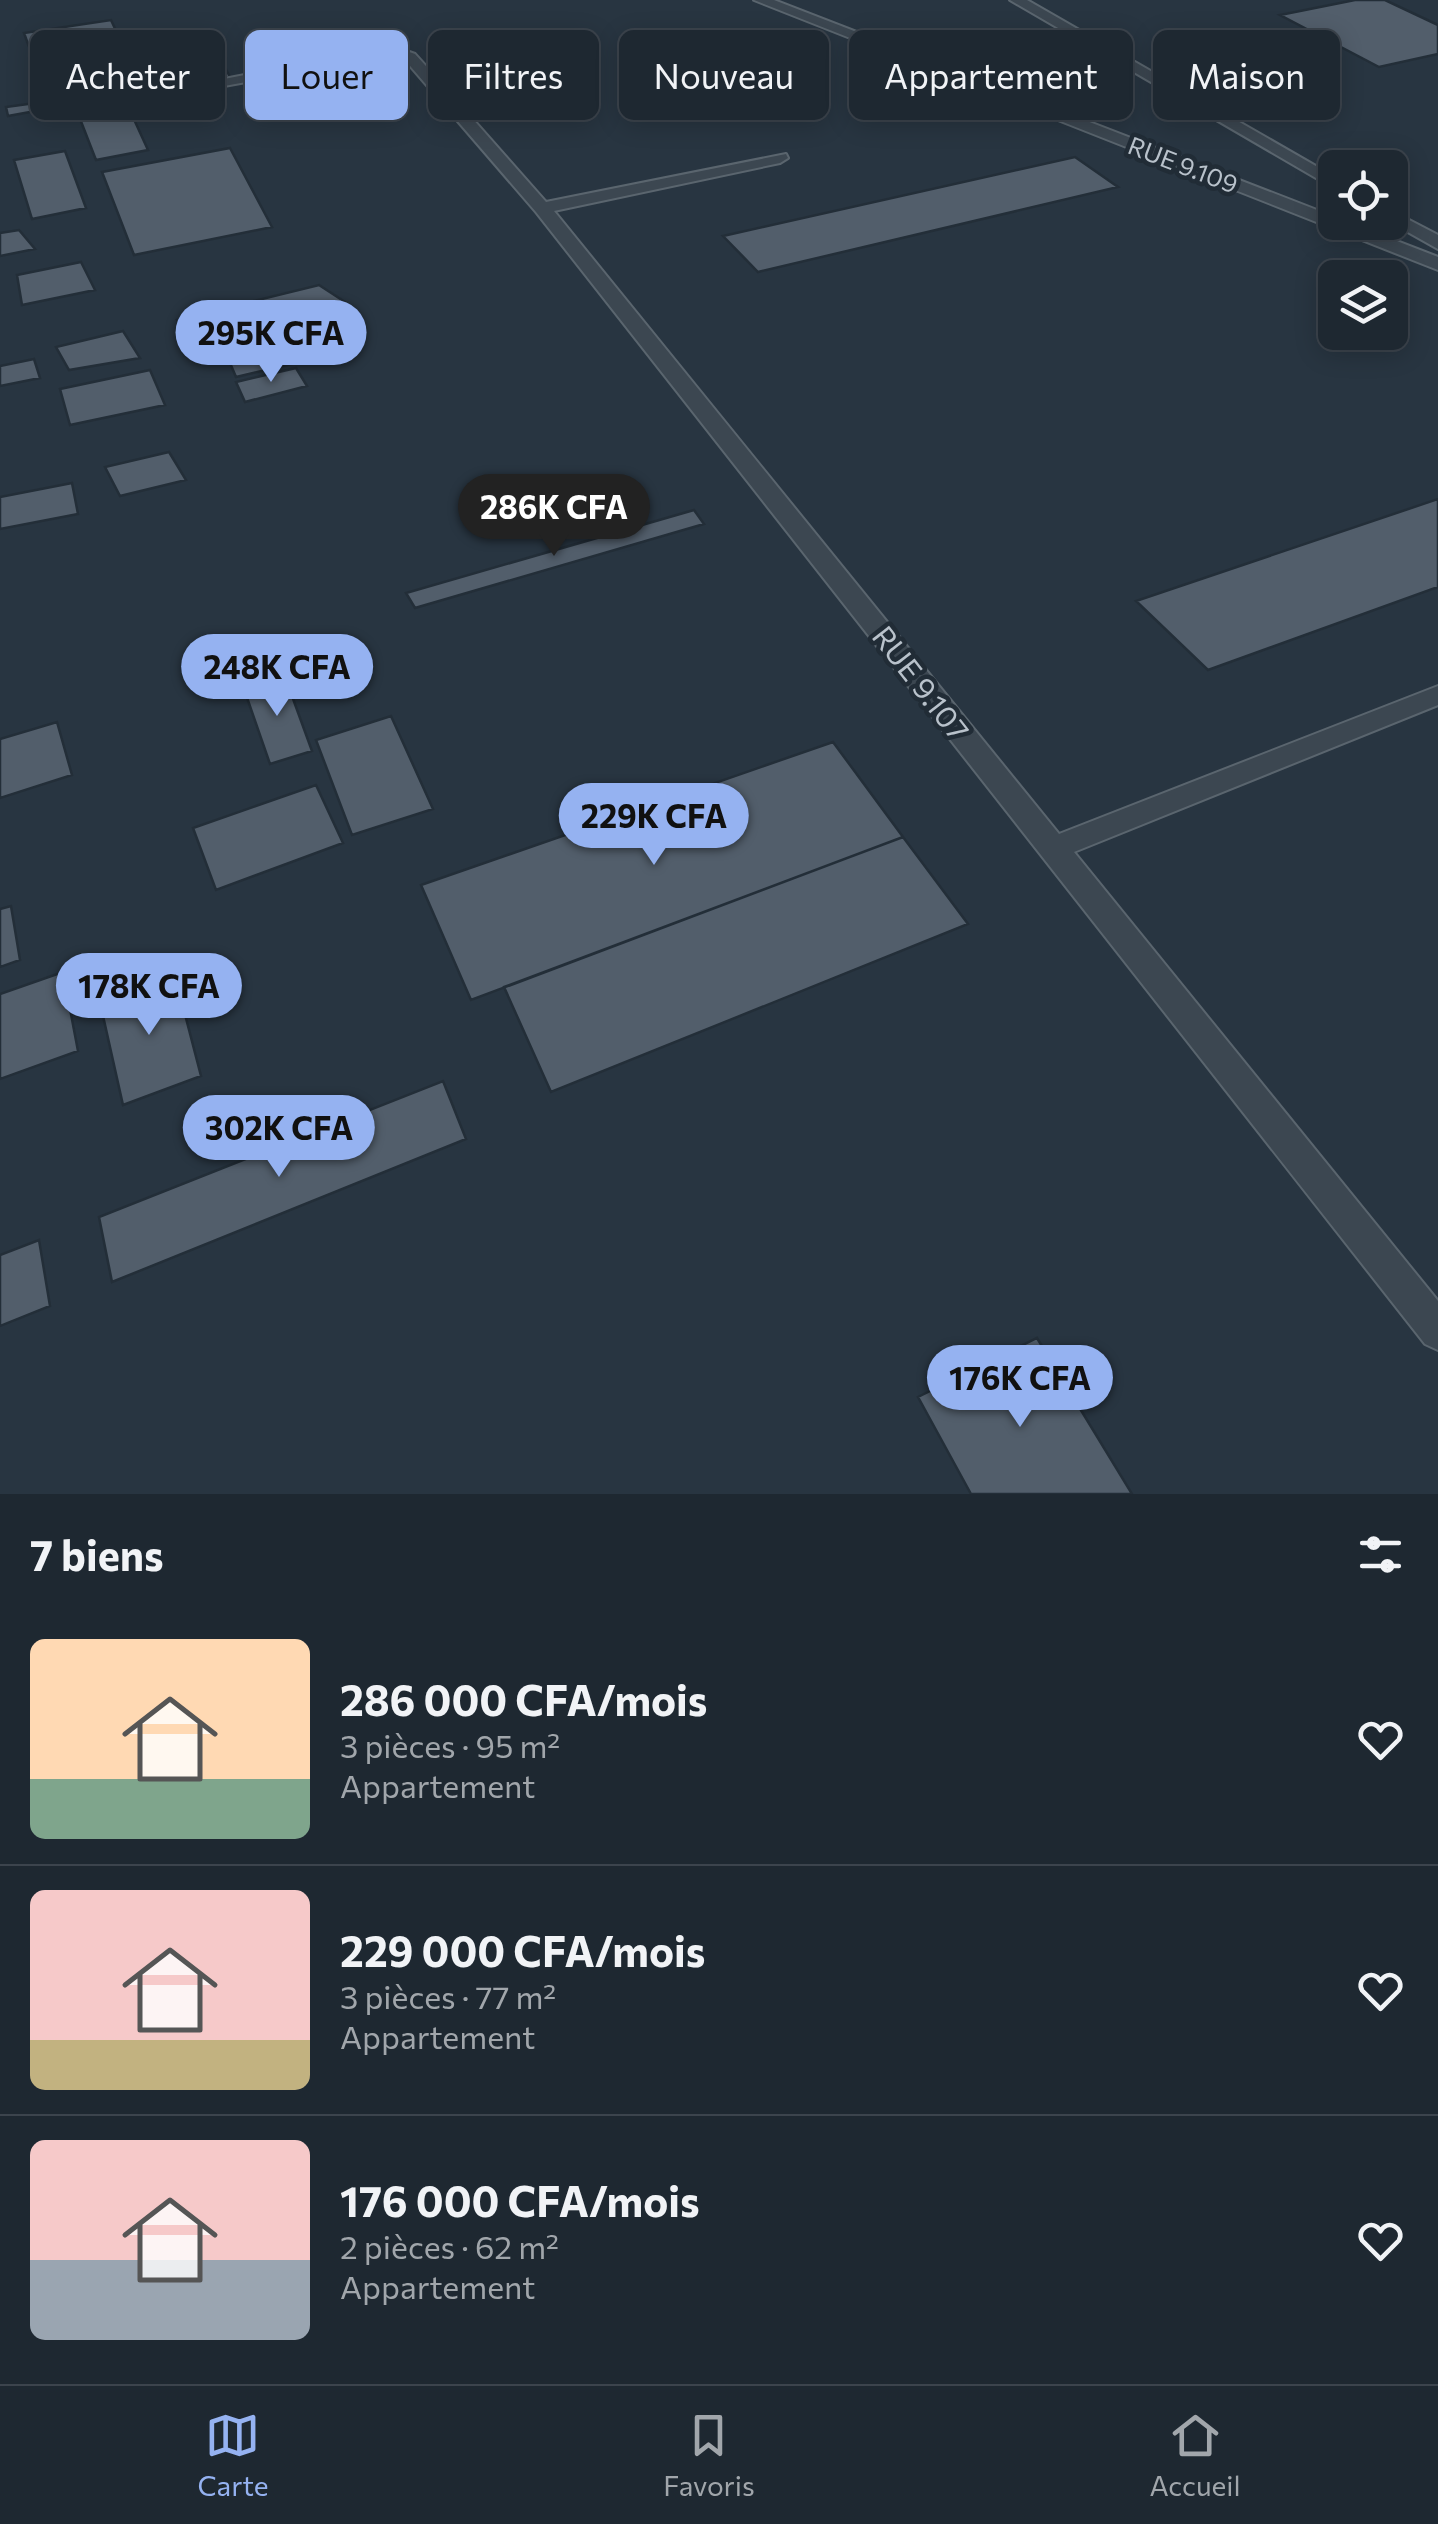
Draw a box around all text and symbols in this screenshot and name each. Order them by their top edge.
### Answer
chip: Acheter [30,30,225,120]
chip: Louer [245,30,408,120]
chip: Filtres [428,30,599,120]
chip: Nouveau [619,30,829,120]
chip: Appartement [849,30,1133,120]
chip: Maison [1153,30,1340,120]
street label: RUE 9.109 [1124,129,1242,199]
map controls [1318,150,1408,350]
button: locate [1318,150,1408,240]
button: layers [1318,260,1408,350]
pin: 295K CFA [168,300,374,385]
text: 295K CFA [198,312,344,352]
pin: 286K CFA [451,474,657,559]
text: 286K CFA [480,486,628,526]
street label: RUE 9.107 [866,618,978,747]
pin: 248K CFA [174,634,380,719]
text: 248K CFA [203,646,351,686]
pin: 229K CFA [551,783,757,868]
text: 229K CFA [581,795,727,835]
pin: 178K CFA [46,953,252,1038]
text: 178K CFA [78,965,220,1005]
pin: 302K CFA [176,1095,382,1180]
text: 302K CFA [205,1107,353,1147]
pin: 176K CFA [917,1345,1123,1430]
text: 176K CFA [949,1357,1091,1397]
icon: filters [1353,1527,1408,1582]
text: 7 biens [30,1528,164,1580]
text: 286 000 CFA/mois [340,1673,707,1725]
icon: home [110,1679,230,1799]
icon: heart [1353,1712,1408,1767]
text: 3 pièces · 95 m² [340,1725,560,1765]
text: Appartement [340,1765,535,1805]
text: 229 000 CFA/mois [340,1924,705,1976]
icon: home [110,1930,230,2050]
icon: heart [1353,1963,1408,2018]
text: 3 pièces · 77 m² [340,1976,556,2016]
text: Appartement [340,2016,535,2056]
text: 176 000 CFA/mois [340,2174,700,2226]
icon: home [110,2180,230,2300]
icon: heart [1353,2213,1408,2268]
text: 2 pièces · 62 m² [340,2226,559,2266]
text: Appartement [340,2266,535,2306]
tab: Carte [197,2408,268,2502]
tab: Favoris [663,2408,755,2502]
tab: Accueil [1150,2408,1241,2502]

